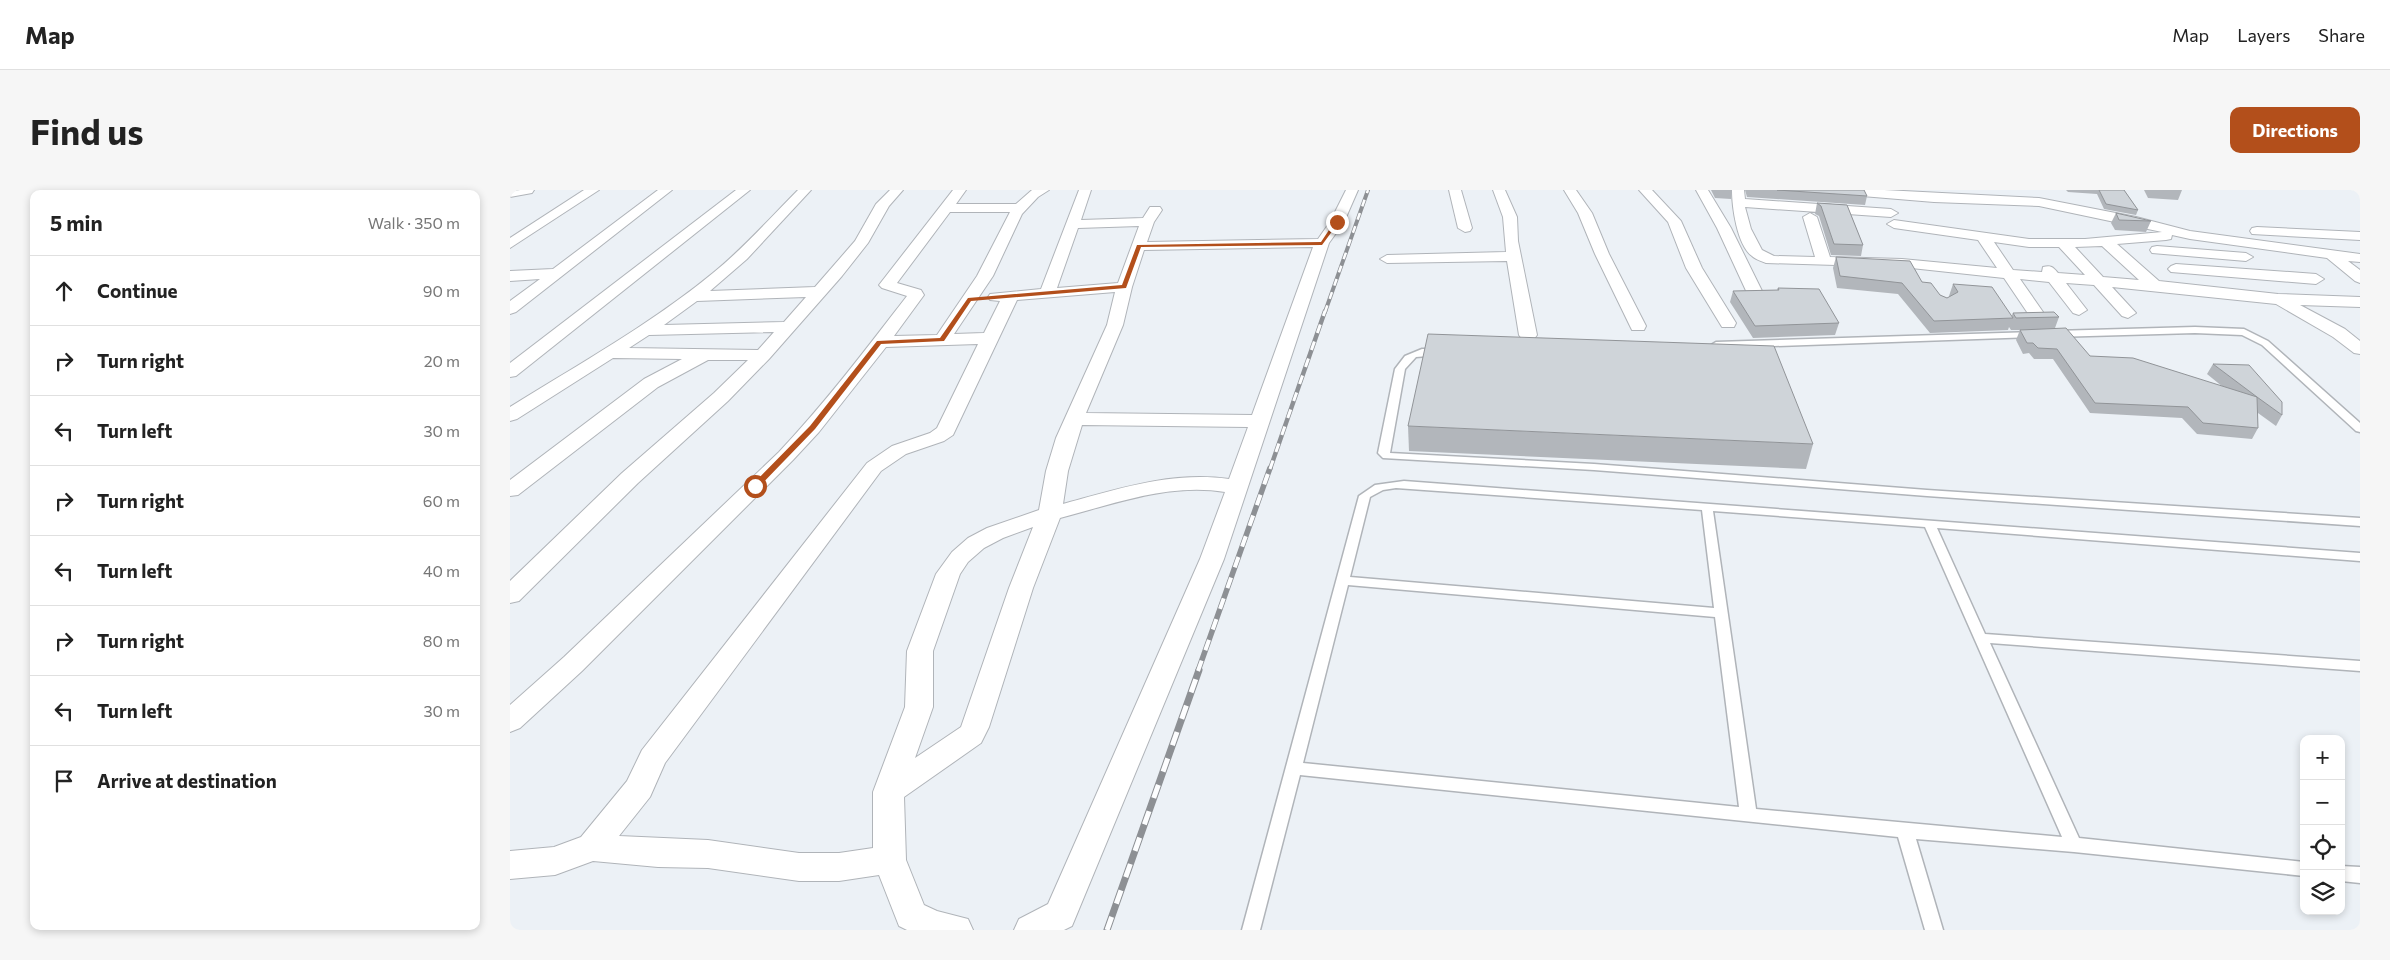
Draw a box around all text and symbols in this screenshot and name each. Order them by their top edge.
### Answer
text: Map [25,20,75,49]
text: Map [2172,24,2209,46]
text: Layers [2237,24,2290,46]
text: Share [2318,24,2365,46]
button: Directions [2230,107,2360,153]
text: Find us [30,109,144,152]
text: 5 min [50,210,103,235]
route end [1326,211,1349,234]
text: Walk · 350 m [368,213,460,232]
icon: ahead [50,277,78,305]
text: Continue [97,279,177,302]
text: 90 m [423,281,460,300]
icon: right [50,347,78,375]
text: Turn right [97,349,184,372]
text: 20 m [424,351,460,370]
icon: left [50,417,78,445]
text: Turn left [97,419,172,442]
text: 30 m [423,421,460,440]
route start [744,475,767,498]
icon: right [50,487,78,515]
text: Turn right [97,489,184,512]
text: 60 m [423,491,460,510]
icon: left [50,557,78,585]
text: Turn left [97,559,172,582]
text: 40 m [423,561,460,580]
icon: right [50,627,78,655]
text: Turn right [97,629,184,652]
text: 80 m [423,631,460,650]
icon: left [50,697,78,725]
text: Turn left [97,699,172,722]
text: 30 m [423,701,460,720]
map controls [2300,735,2345,915]
button: + [2300,735,2345,780]
icon: arrive [50,767,78,795]
text: Arrive at destination [97,769,277,792]
button: − [2300,780,2345,825]
button: locate [2300,825,2345,870]
button: layers [2300,870,2345,915]

